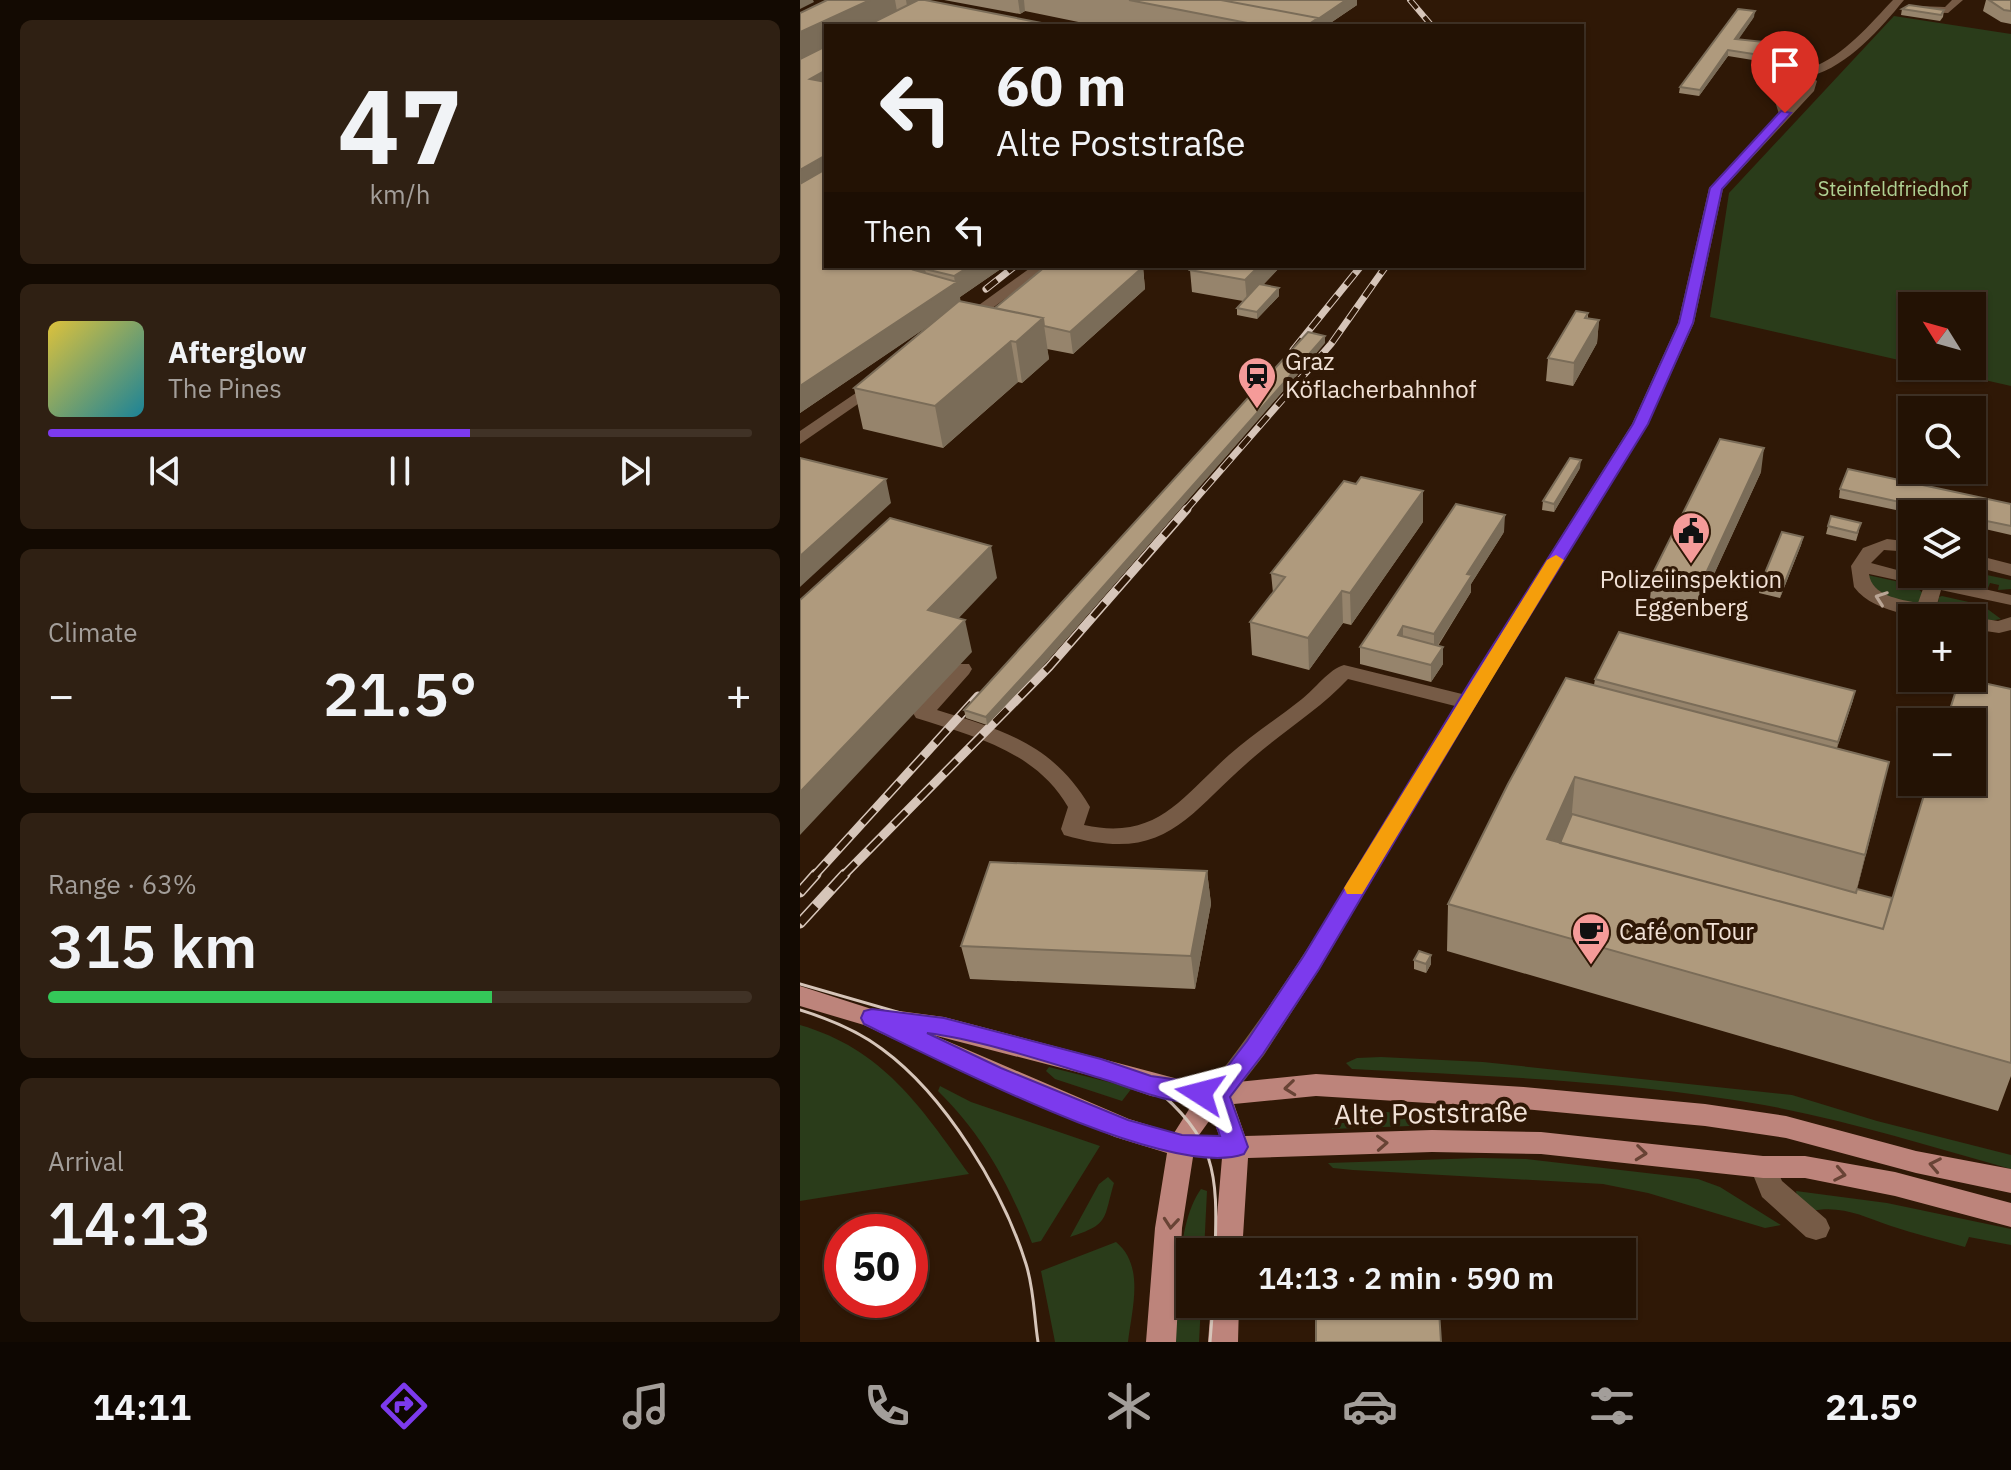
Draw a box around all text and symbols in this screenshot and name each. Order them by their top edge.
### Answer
pin [1751,31,1819,113]
icon: arrive [1763,43,1807,87]
text: 60 m [996,49,1126,121]
icon: left [864,56,968,160]
text: 47 [338,57,462,193]
text: Alte Poststraße [996,119,1246,166]
park label: Steinfeldfriedhof [1818,175,1969,202]
text: km/h [369,177,431,211]
icon: left [948,208,992,252]
text: Then [864,211,932,250]
north arrow [1898,292,1986,380]
map controls [1898,292,1986,796]
text: Afterglow [168,332,307,371]
place label: Graz Köflacherbahnhof [1285,345,1477,405]
station icon: Graz Köflacherbahnhof [1236,355,1278,410]
text: The Pines [168,371,282,405]
button: search [1898,396,1986,484]
icon: previous [143,449,187,493]
icon: pause [378,449,422,493]
icon: next [613,449,657,493]
button: layers [1898,500,1986,588]
public building icon: Polizeiinspektion Eggenberg [1670,510,1712,565]
place label: Polizeiinspektion Eggenberg [1600,563,1782,623]
one-way arrow [1875,591,1889,608]
button: + [1898,604,1986,692]
text: Climate [48,615,138,649]
text: 21.5° [323,654,477,733]
text: − [48,666,74,723]
text: + [726,666,752,723]
button: − [1898,708,1986,796]
text: Range · 63% [48,867,197,901]
text: 315 km [48,906,257,985]
cafe icon: Café on Tour [1570,911,1612,966]
place label: Café on Tour [1619,915,1754,947]
position arrow [1158,1051,1242,1135]
one-way arrow [1283,1079,1296,1096]
street label: Alte Poststraße [1334,1092,1528,1133]
one-way arrow [1376,1135,1389,1152]
text: Arrival [48,1144,124,1178]
one-way arrow [1635,1144,1648,1161]
one-way arrow [1928,1157,1942,1174]
one-way arrow [1833,1164,1847,1181]
text: 14:13 [48,1183,211,1262]
speed limit sign: 50 [824,1214,928,1318]
one-way arrow [1163,1217,1180,1230]
text: 14:13 · 2 min · 590 m [1258,1258,1554,1297]
icon: directions [376,1378,432,1434]
icon: music [618,1378,674,1434]
icon: phone [859,1378,915,1434]
icon: climate [1101,1378,1157,1434]
icon: car [1342,1378,1398,1434]
icon: filters [1584,1378,1640,1434]
text: 14:11 [93,1383,191,1430]
text: 21.5° [1825,1383,1918,1430]

